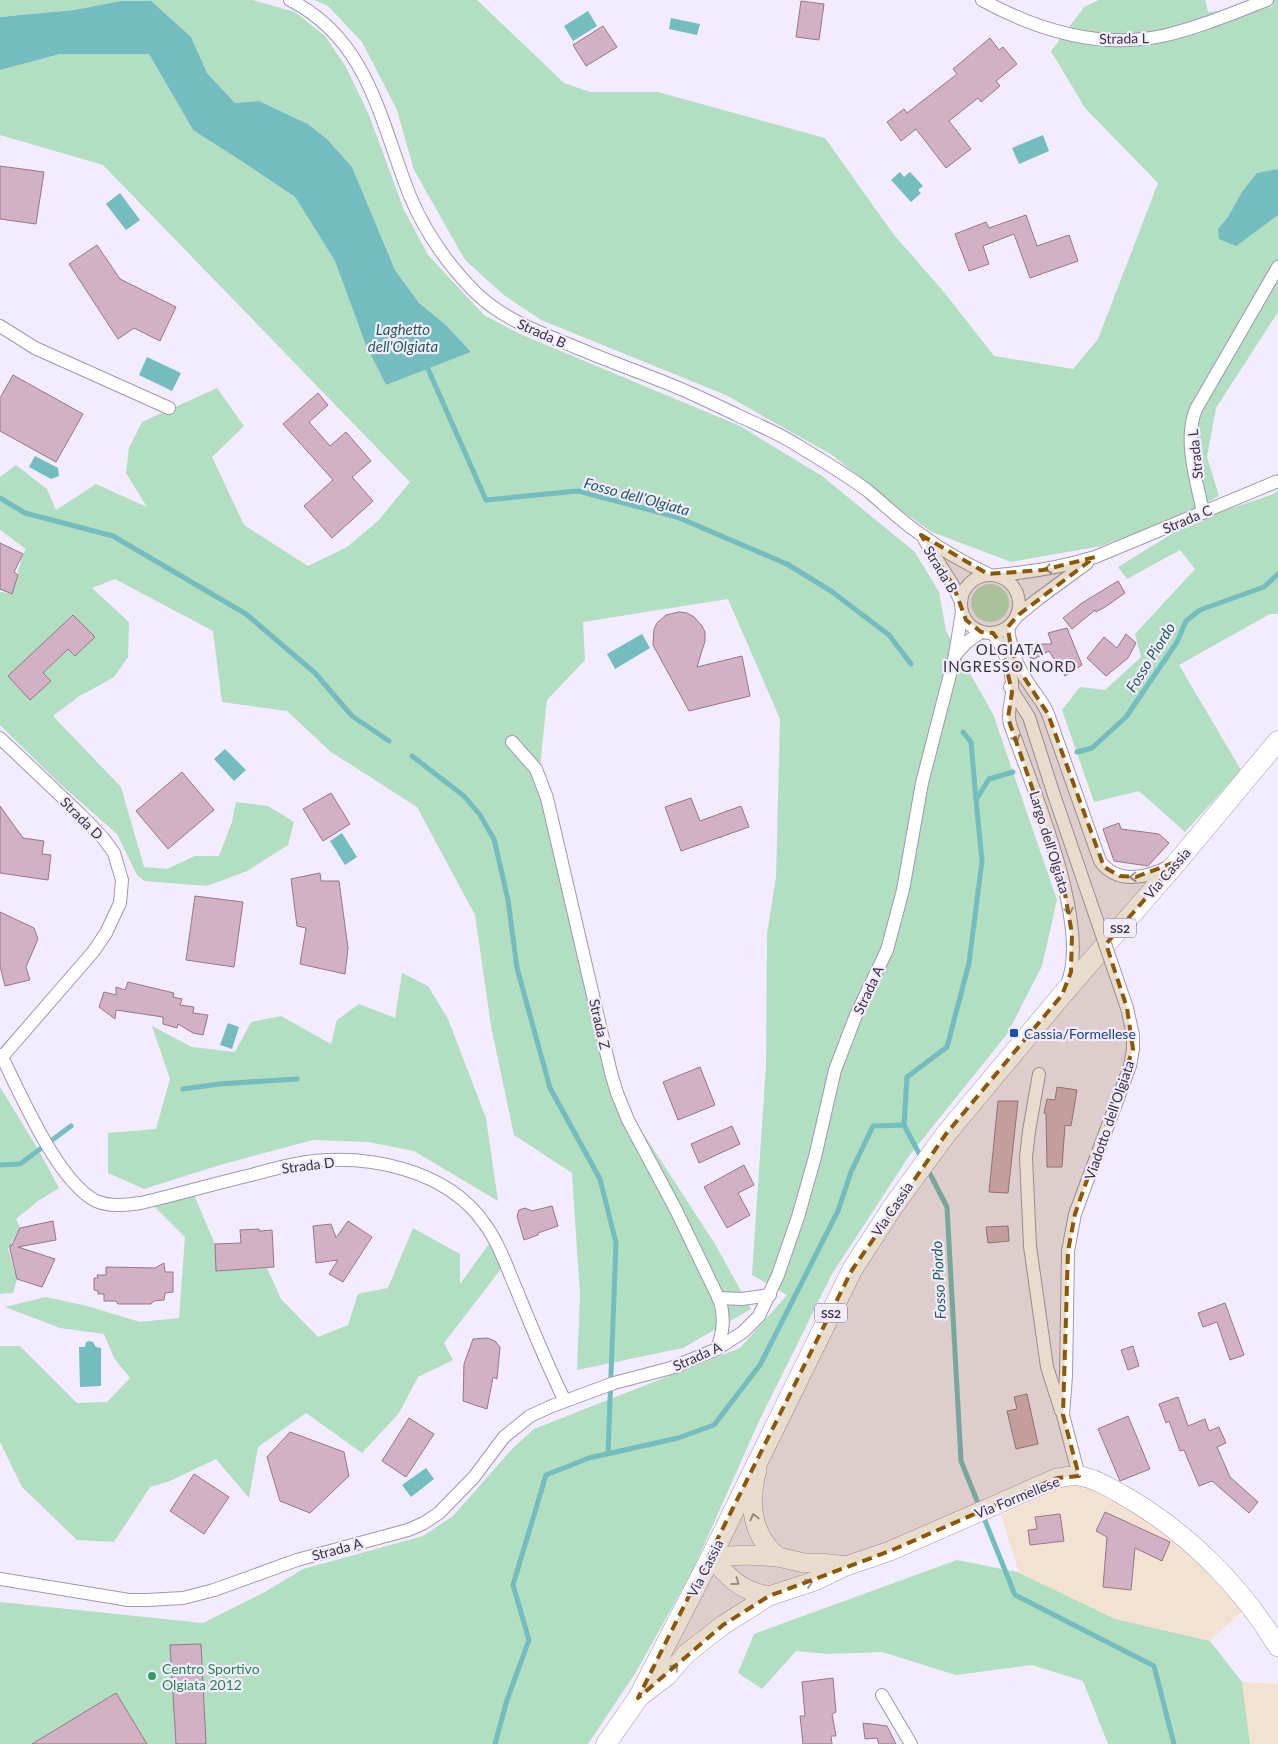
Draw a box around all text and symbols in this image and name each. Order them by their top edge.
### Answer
street label: Strada L [1099,29,1149,47]
street label: Strada B [515,315,569,351]
water label: Laghetto dell'Olgiata [368,320,439,355]
street label: Strada L [1184,428,1206,480]
water label: Fosso dell’Olgiata [582,473,692,519]
street label: Strada C [1160,501,1215,537]
street label: Strada B [920,542,962,596]
one-way arrow [1044,564,1052,574]
water label: Fosso Piordo [1122,619,1179,695]
district label: OLGIATA INGRESSO NORD [943,640,1077,675]
one-way arrow [1010,734,1020,743]
street label: Largo dell'Olgiata [1026,789,1074,895]
street label: Strada D [57,793,107,843]
street label: Via Cassia [1140,844,1194,902]
one-way arrow [1129,871,1137,882]
one-way arrow [1063,907,1074,915]
road number: SS2 [1104,918,1136,938]
street label: Strada A [849,963,887,1017]
street label: Strada Z [586,997,614,1051]
place label: Cassia/Formellese [1024,1025,1136,1042]
marker: Cassia/Formellese [1008,1027,1020,1039]
street label: Viadotto dell'Olgiata [1081,1058,1137,1182]
street label: Strada D [281,1153,335,1177]
street label: Via Cassia [868,1178,916,1240]
water label: Fosso Piordo [927,1240,949,1320]
road number: SS2 [815,1304,847,1322]
street label: Strada A [670,1338,725,1374]
street label: Via Formellese [972,1472,1062,1522]
one-way arrow [749,1512,760,1521]
street label: Strada A [310,1534,365,1564]
street label: Via Cassia [683,1536,727,1600]
one-way arrow [730,1577,739,1585]
one-way arrow [804,1579,812,1589]
place label: Centro Sportivo Olgiata 2012 [162,1660,260,1693]
one-way arrow [669,1664,677,1673]
marker: Centro Sportivo Olgiata 2012 [146,1670,158,1682]

